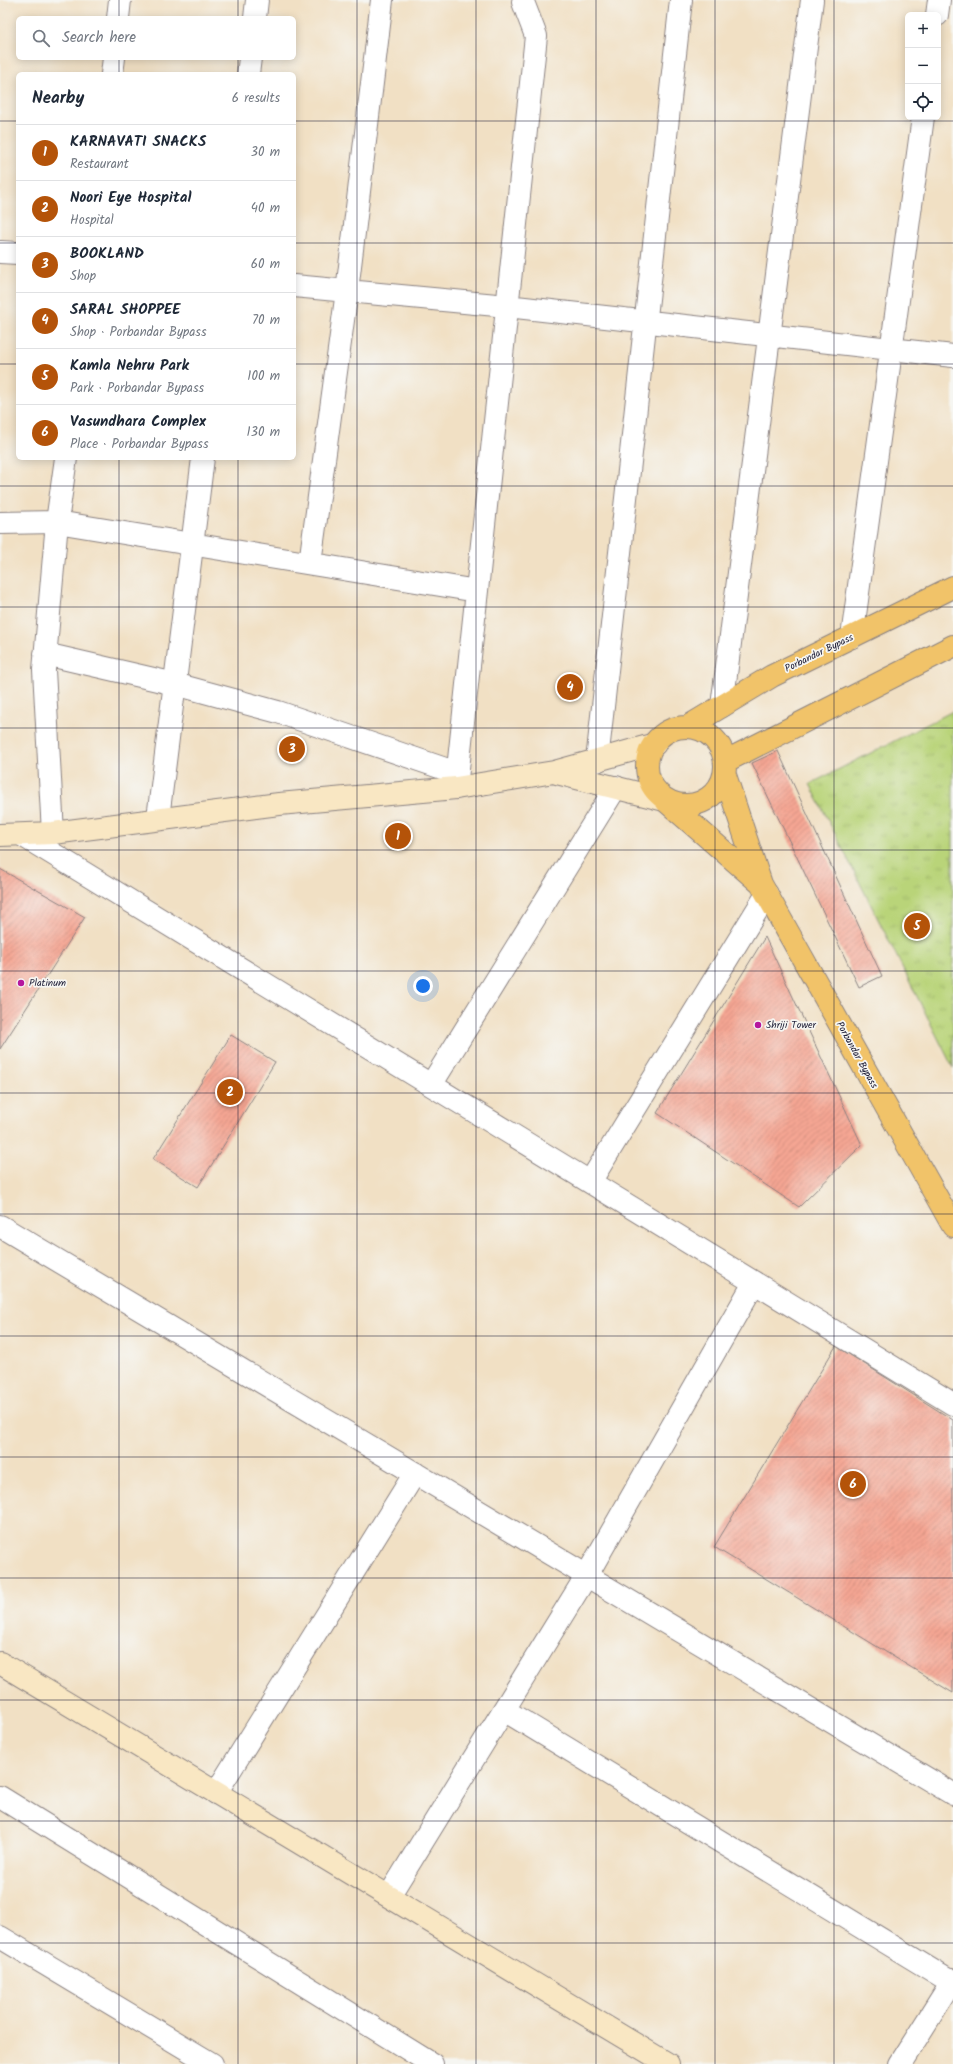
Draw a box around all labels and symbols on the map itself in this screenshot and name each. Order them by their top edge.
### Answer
street label: Porbandar Bypass [782,629,857,677]
pin: 4 [557,672,583,702]
pin: 3 [279,734,305,764]
pin: 1 [385,821,411,851]
pin: 5 [904,911,930,941]
place label: Platinum [29,975,66,991]
your location [413,976,433,996]
marker: Platinum [16,978,26,988]
place label: Shriji Tower [766,1017,816,1033]
street label: Porbandar Bypass [832,1019,882,1092]
marker: Shriji Tower [753,1020,763,1030]
pin: 2 [217,1077,243,1107]
pin: 6 [840,1469,866,1499]

